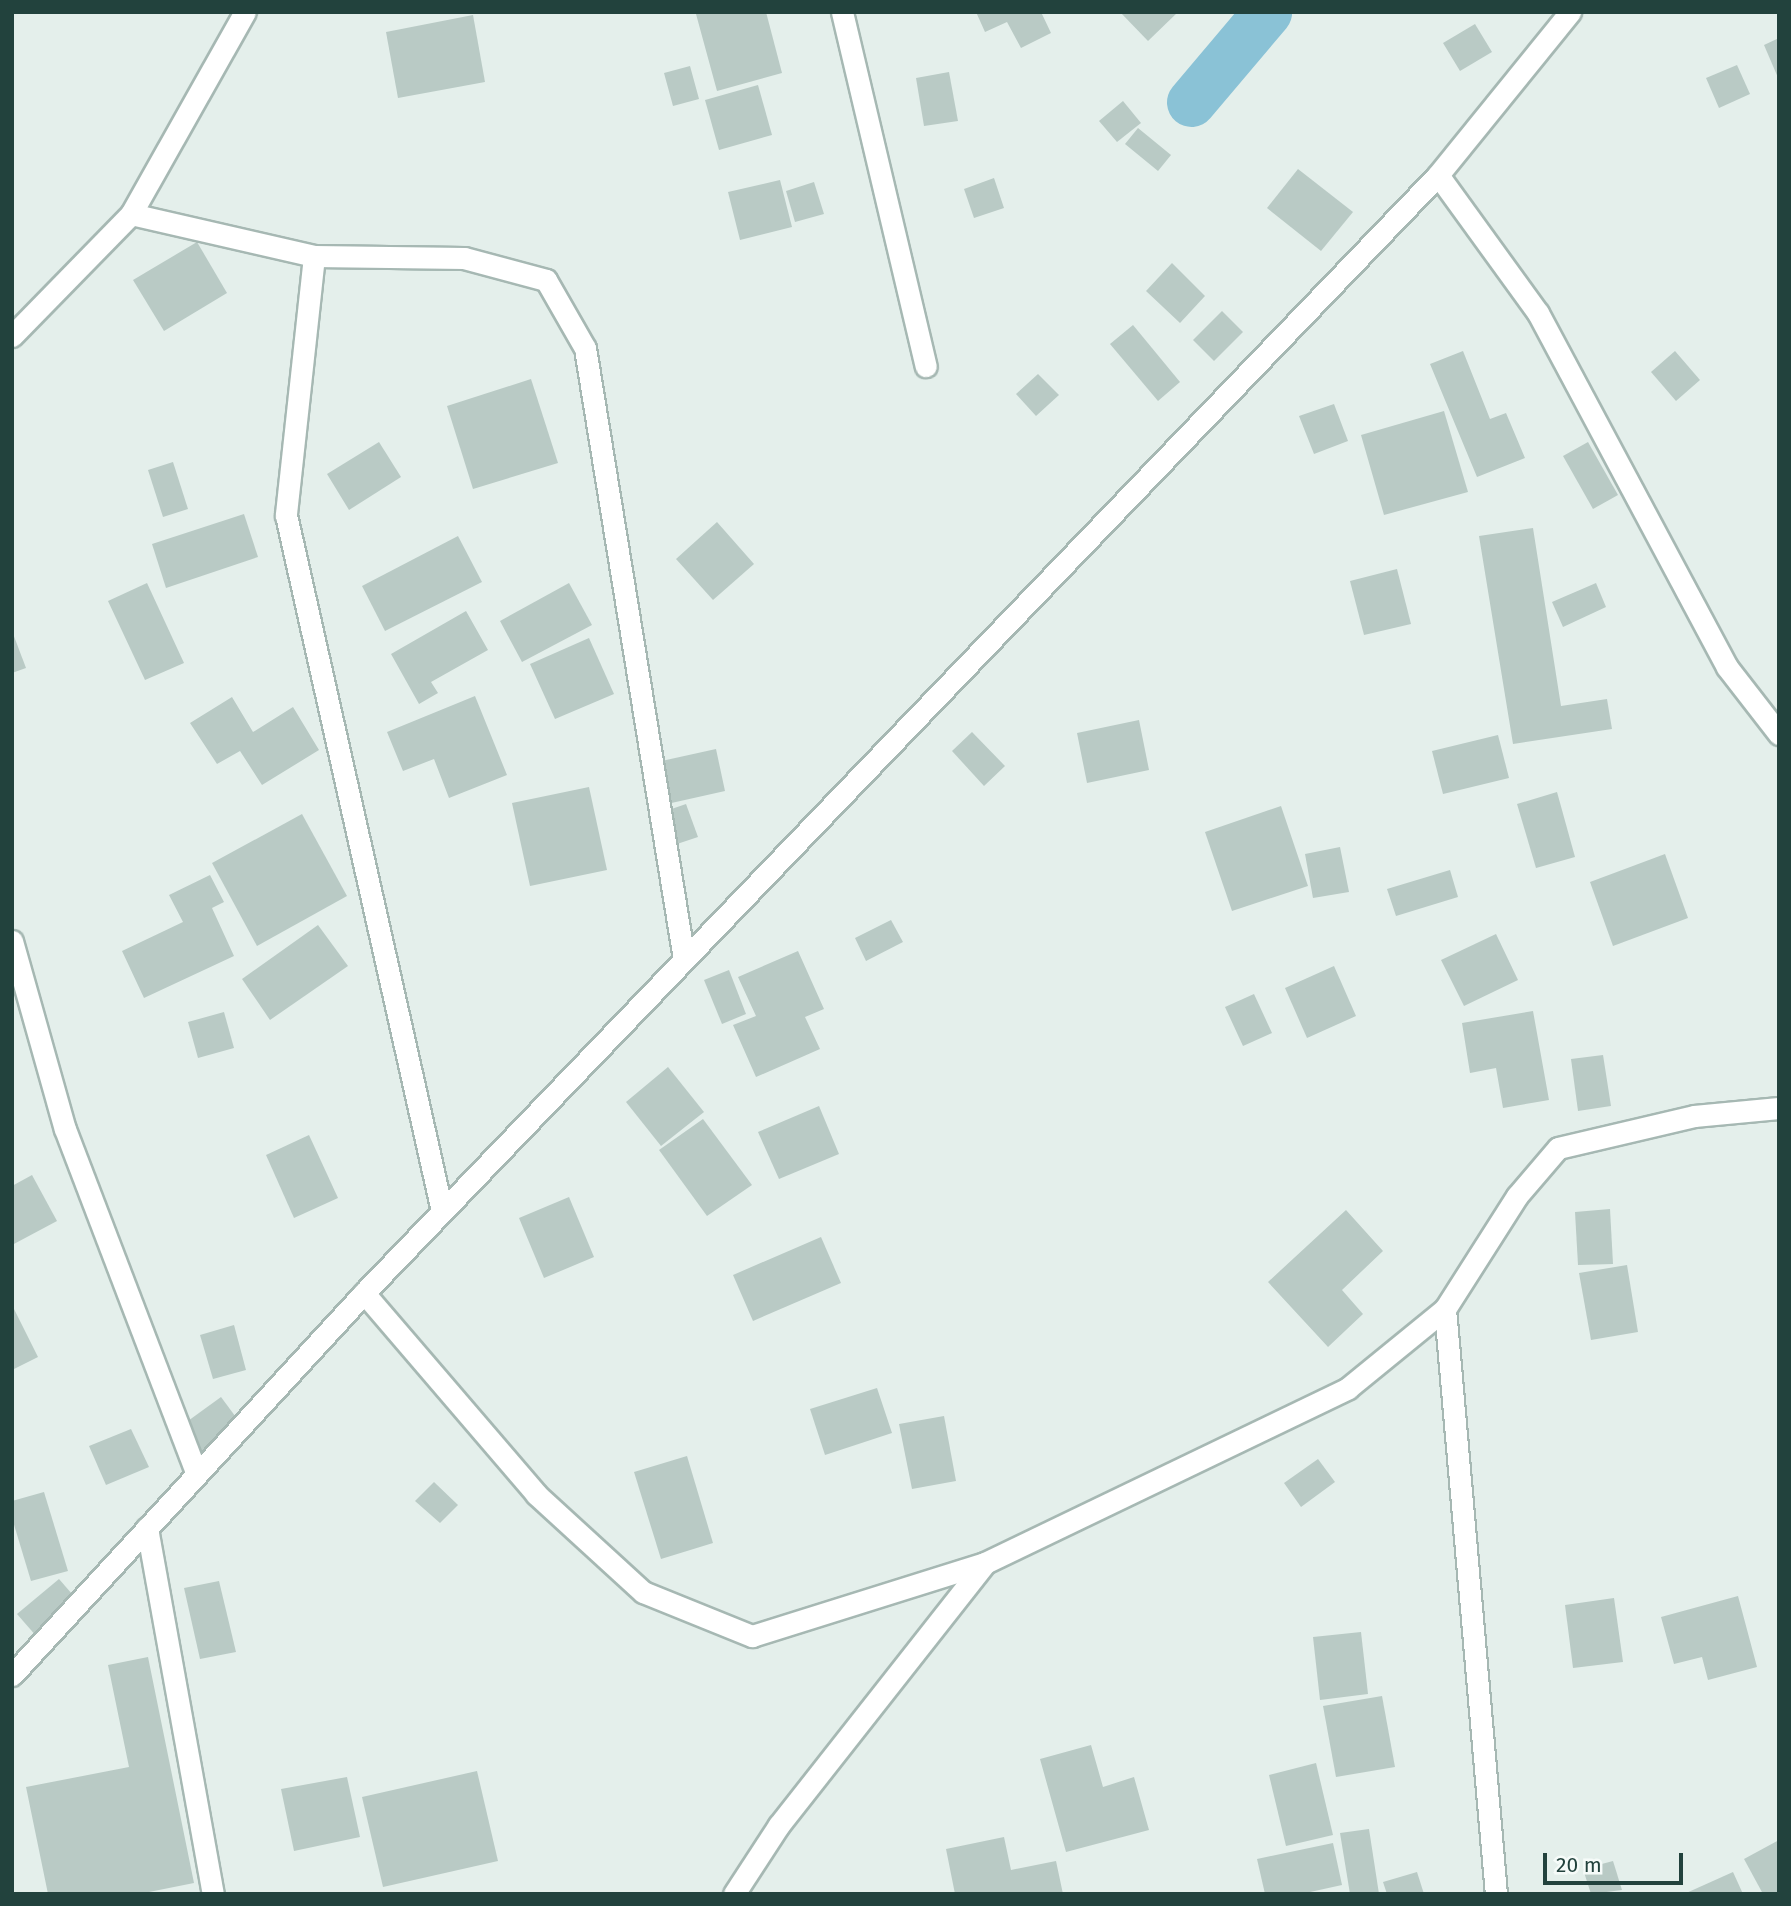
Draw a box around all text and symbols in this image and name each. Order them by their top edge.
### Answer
scale bar [1546,1840,1686,1884]
text: 20 m [1556,1852,1602,1878]

